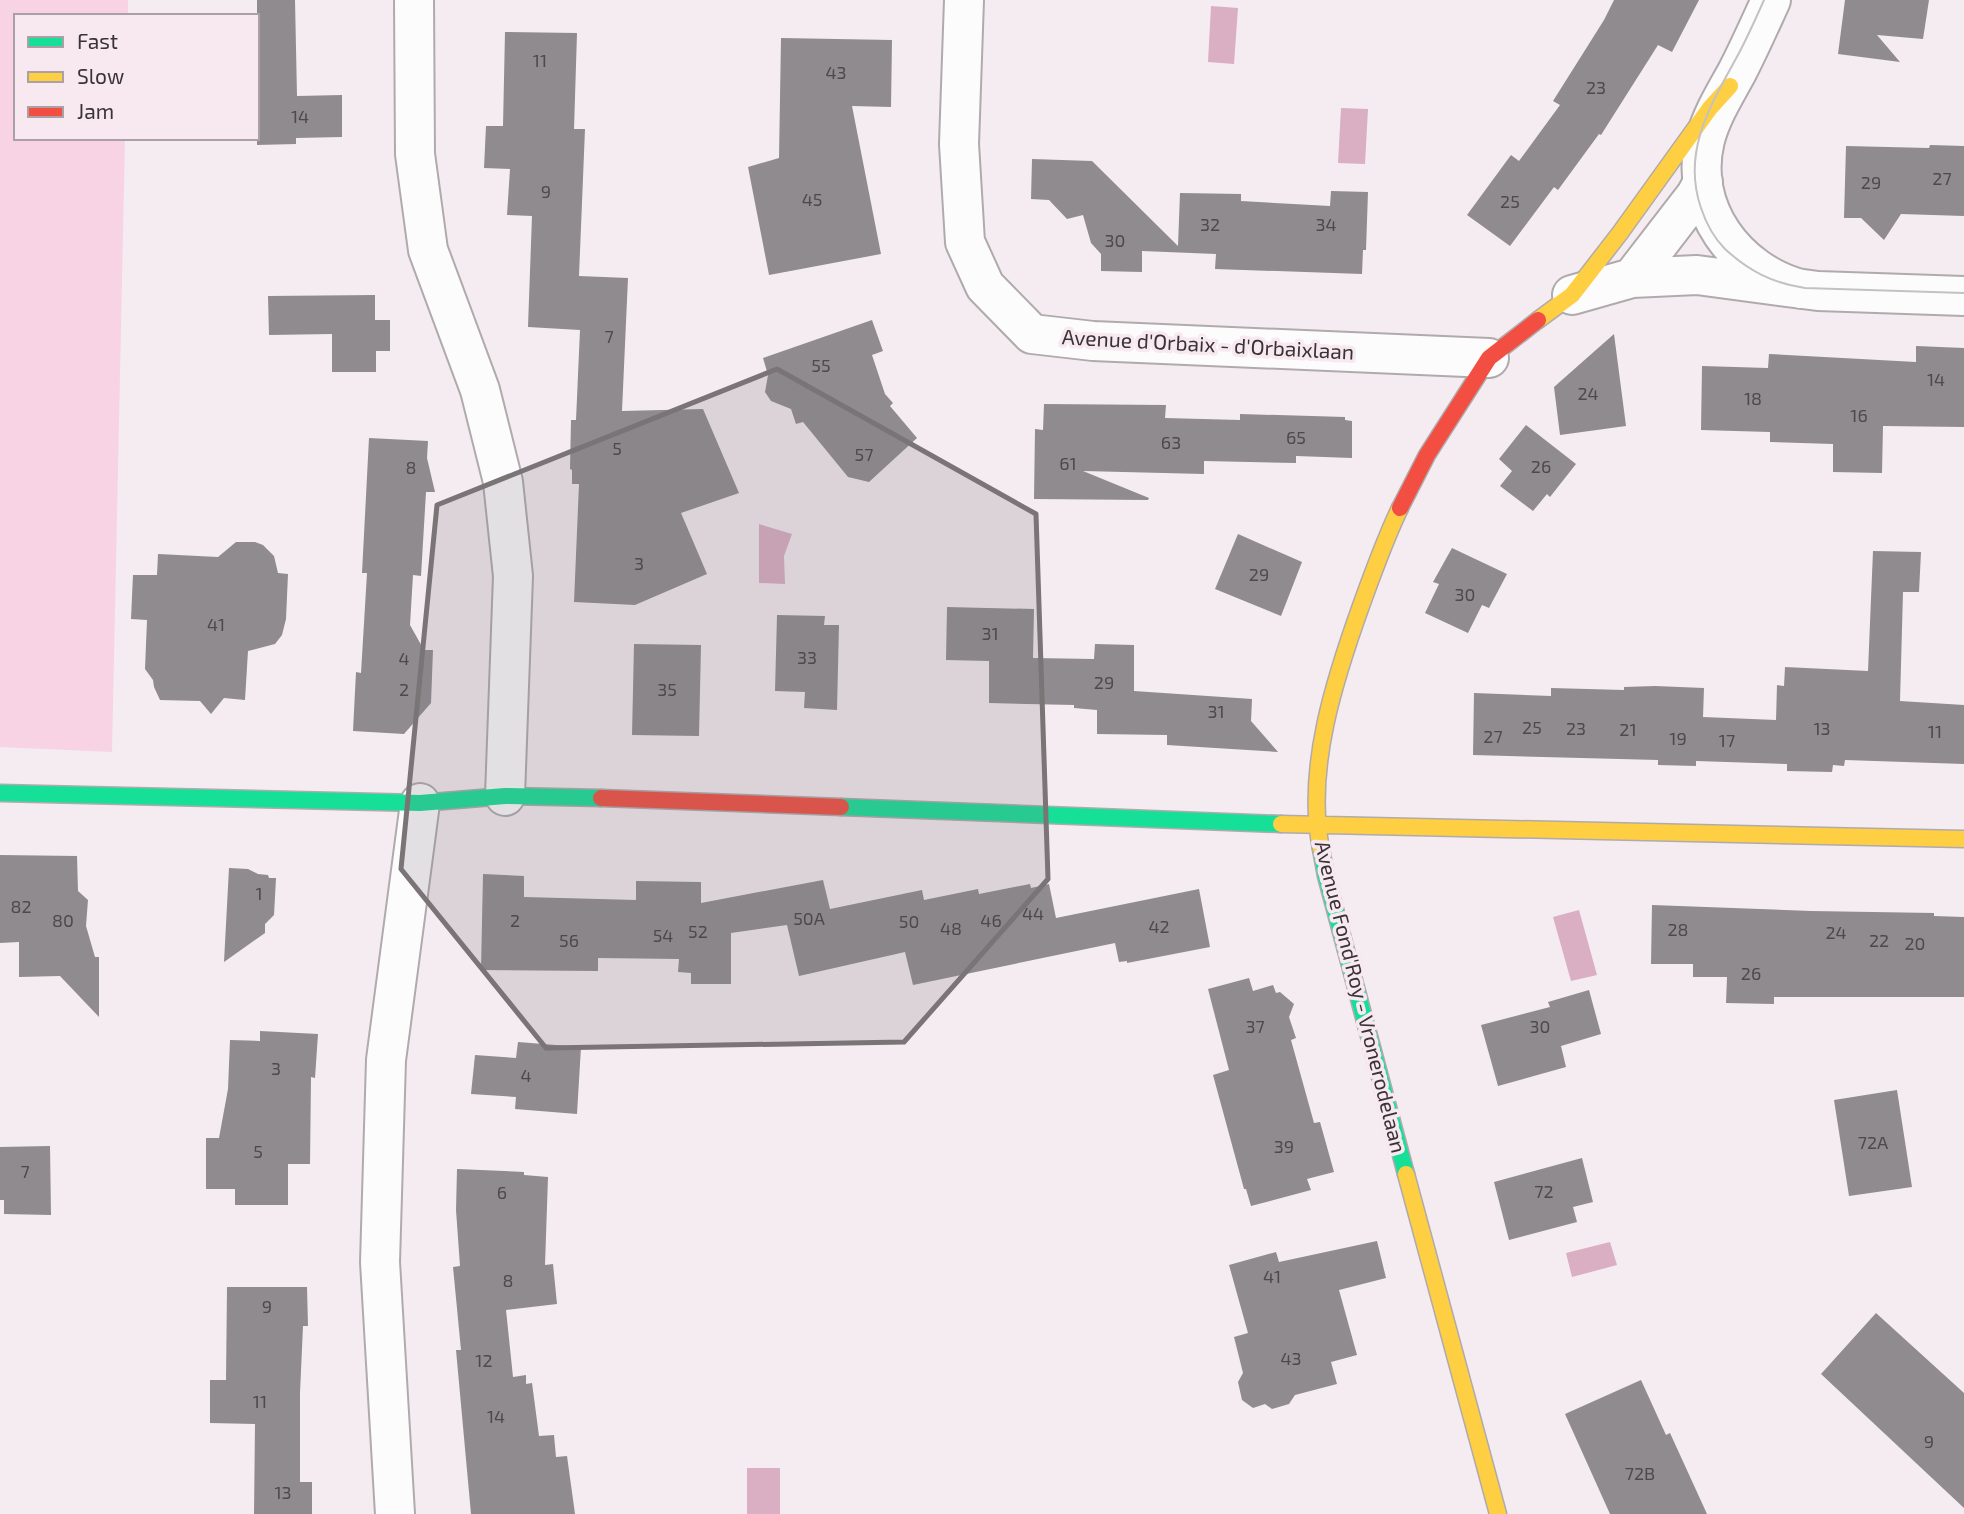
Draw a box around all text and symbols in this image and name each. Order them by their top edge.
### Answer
legend [14,14,259,140]
text: Fast [77,28,118,53]
house number: 11 [533,49,547,71]
house number: 43 [825,61,847,83]
text: Slow [77,63,124,88]
house number: 23 [1586,76,1606,98]
text: Jam [77,98,114,123]
house number: 14 [291,105,309,127]
house number: 27 [1932,167,1952,189]
house number: 29 [1861,171,1881,193]
house number: 9 [541,180,551,202]
house number: 45 [802,188,822,210]
house number: 25 [1500,190,1520,212]
house number: 32 [1200,213,1220,235]
house number: 34 [1315,213,1337,235]
house number: 30 [1105,229,1125,251]
street label: Avenue d'Orbaix - d'Orbaixlaan [1061,323,1355,364]
house number: 7 [604,325,614,347]
house number: 55 [811,354,831,376]
house number: 14 [1927,368,1945,390]
house number: 24 [1577,382,1599,404]
house number: 18 [1744,387,1762,409]
house number: 16 [1850,404,1868,426]
house number: 65 [1286,426,1306,448]
house number: 63 [1161,431,1181,453]
house number: 5 [612,437,622,459]
house number: 57 [855,443,873,465]
house number: 61 [1059,452,1077,474]
house number: 26 [1531,455,1551,477]
house number: 8 [406,456,416,478]
house number: 3 [634,552,644,574]
house number: 29 [1249,563,1269,585]
house number: 30 [1455,583,1475,605]
house number: 41 [207,613,225,635]
house number: 31 [981,622,999,644]
house number: 33 [797,646,817,668]
house number: 4 [398,647,410,669]
house number: 29 [1094,671,1114,693]
house number: 2 [399,678,409,700]
house number: 35 [657,678,677,700]
house number: 31 [1207,700,1225,722]
house number: 25 [1522,716,1542,738]
house number: 23 [1566,717,1586,739]
house number: 13 [1813,717,1831,739]
house number: 21 [1619,718,1637,740]
house number: 11 [1928,720,1942,742]
house number: 27 [1483,725,1503,747]
house number: 19 [1669,727,1687,749]
house number: 17 [1719,729,1735,751]
street label: Avenue Fond'Roy - Vronerodelaan [1311,838,1412,1155]
house number: 1 [255,882,263,904]
house number: 82 [10,895,32,917]
house number: 44 [1022,902,1044,924]
house number: 50A [793,907,826,929]
house number: 80 [52,909,74,931]
house number: 2 [510,909,520,931]
house number: 46 [980,909,1002,931]
house number: 50 [899,910,919,932]
house number: 42 [1148,915,1170,937]
house number: 48 [940,917,962,939]
house number: 28 [1667,918,1689,940]
house number: 52 [688,920,708,942]
house number: 24 [1825,921,1847,943]
house number: 54 [653,924,673,946]
house number: 56 [559,929,579,951]
house number: 22 [1869,929,1889,951]
house number: 20 [1905,932,1925,954]
house number: 26 [1741,962,1761,984]
house number: 37 [1245,1015,1265,1037]
house number: 30 [1530,1015,1550,1037]
house number: 3 [271,1057,281,1079]
house number: 4 [520,1064,532,1086]
house number: 72A [1858,1131,1889,1153]
house number: 39 [1274,1135,1294,1157]
house number: 5 [253,1140,263,1162]
house number: 7 [20,1160,30,1182]
house number: 72 [1534,1180,1554,1202]
house number: 6 [497,1181,507,1203]
house number: 41 [1263,1265,1281,1287]
house number: 8 [503,1269,513,1291]
house number: 9 [262,1295,272,1317]
house number: 43 [1280,1347,1302,1369]
house number: 12 [475,1349,493,1371]
house number: 11 [253,1390,267,1412]
house number: 14 [487,1405,505,1427]
house number: 9 [1924,1430,1934,1452]
house number: 72B [1625,1462,1655,1484]
house number: 13 [274,1481,292,1503]

